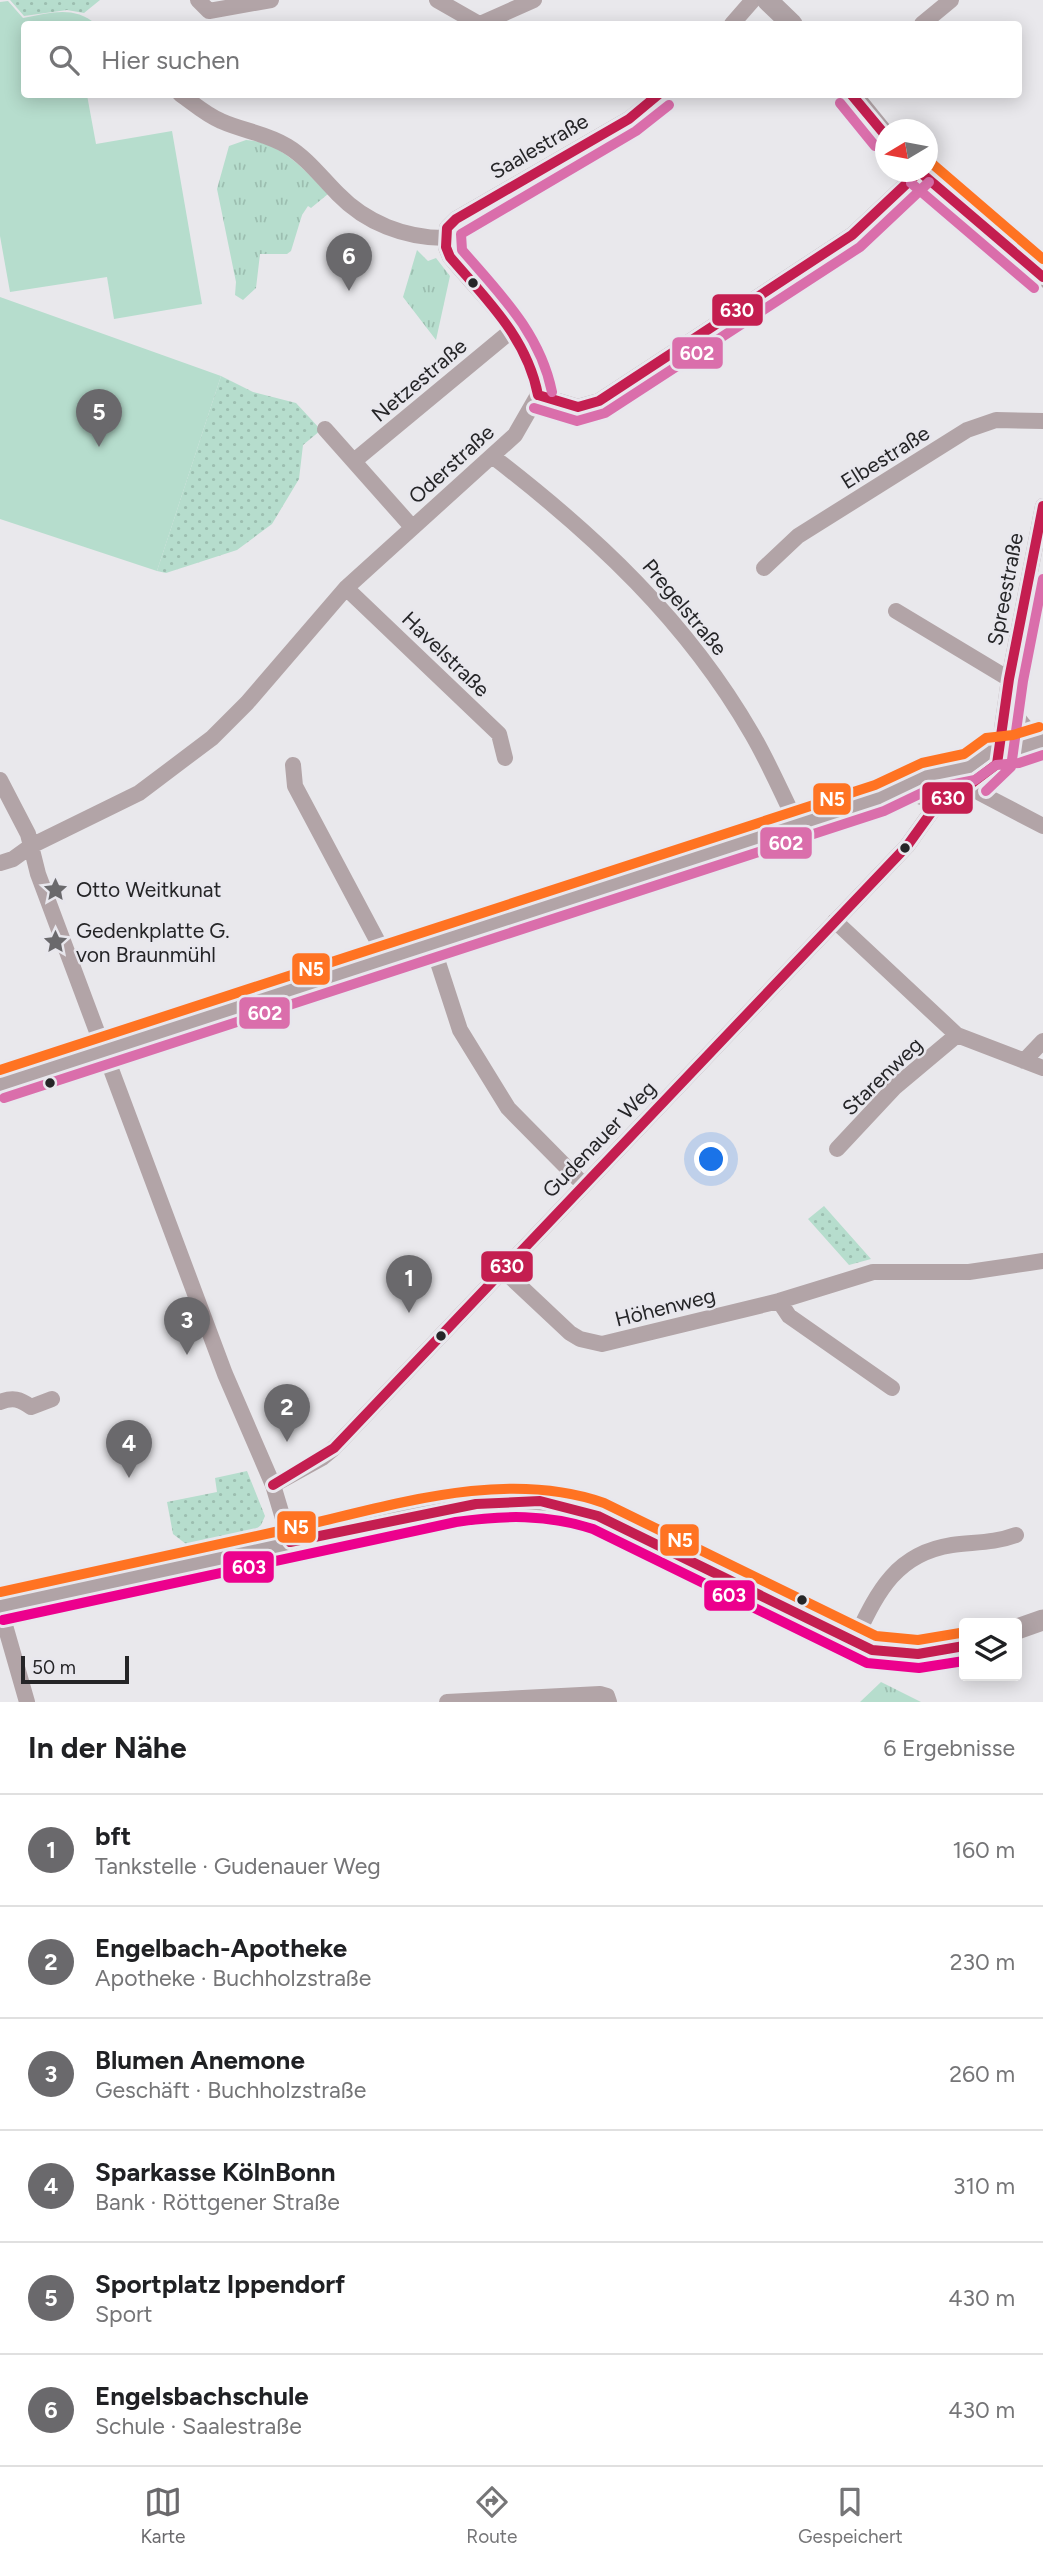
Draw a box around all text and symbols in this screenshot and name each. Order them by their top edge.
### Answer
search box [21,21,1022,98]
icon: search [45,41,83,79]
text: Hier suchen [101,44,240,76]
street label: Saalestraße [485,108,593,184]
north arrow [875,119,938,182]
pin: 6 [326,233,372,291]
unlabelled marker [466,276,480,290]
line badge: 630 [711,293,764,327]
text: 630 [720,299,754,322]
street label: Netzestraße [366,333,472,427]
line badge: 602 [671,336,724,370]
text: 602 [680,342,714,365]
pin: 5 [76,389,122,447]
street label: Oderstraße [403,419,499,509]
street label: Elbestraße [836,420,934,494]
street label: Spreestraße [982,531,1028,647]
street label: Pregelstraße [638,554,732,660]
street label: Havelstraße [397,606,495,702]
line badge: 630 [921,781,974,815]
line badge: N5 [812,782,852,816]
text: 630 [931,787,965,810]
text: N5 [819,788,845,811]
line badge: 602 [759,826,813,860]
text: 602 [769,832,803,855]
unlabelled marker [898,841,912,855]
place icon: Otto Weitkunat [42,875,70,903]
place label: Otto Weitkunat [76,877,221,902]
place label: Gedenkplatte G. von Braunmühl [76,918,230,967]
place icon: Gedenkplatte G. von Braunmühl [42,928,70,956]
line badge: N5 [291,952,331,986]
text: N5 [298,958,324,981]
line badge: 602 [238,996,291,1030]
text: 602 [248,1002,282,1025]
street label: Starenweg [837,1032,927,1120]
street label: Gudenauer Weg [537,1075,661,1203]
unlabelled marker [43,1076,57,1090]
your location [694,1142,728,1176]
line badge: 630 [480,1250,534,1283]
pin: 1 [386,1255,432,1313]
text: 630 [490,1255,524,1278]
street label: Höhenweg [612,1282,718,1332]
pin: 3 [164,1297,210,1355]
unlabelled marker [434,1329,448,1343]
pin: 2 [264,1384,310,1442]
pin: 4 [106,1420,152,1478]
line badge: N5 [276,1510,317,1544]
text: N5 [283,1516,309,1539]
line badge: N5 [659,1523,700,1557]
text: N5 [667,1529,693,1552]
line badge: 603 [222,1550,275,1584]
text: 603 [232,1556,266,1579]
line badge: 603 [703,1579,756,1612]
text: 603 [712,1584,746,1607]
unlabelled marker [795,1593,809,1607]
map controls [959,1618,1022,1681]
button: layers [959,1618,1022,1681]
scale bar [21,1653,130,1685]
text: 50 m [32,1656,76,1679]
text: In der Nähe [28,1729,187,1766]
text: 6 Ergebnisse [883,1734,1015,1762]
text: bft [95,1820,131,1852]
text: 1 [46,1836,56,1864]
text: 160 m [952,1836,1015,1864]
text: Tankstelle · Gudenauer Weg [95,1852,381,1880]
text: Engelbach-Apotheke [95,1932,347,1964]
text: 2 [44,1948,58,1976]
text: 230 m [950,1948,1015,1976]
text: Apotheke · Buchholzstraße [95,1964,371,1992]
text: Blumen Anemone [95,2044,305,2076]
text: 3 [45,2060,57,2088]
text: 260 m [949,2060,1015,2088]
text: Geschäft · Buchholzstraße [95,2076,366,2104]
text: Sparkasse KölnBonn [95,2156,335,2188]
text: 4 [44,2172,58,2200]
text: 310 m [953,2172,1015,2200]
text: Bank · Röttgener Straße [95,2188,340,2216]
text: Sportplatz Ippendorf [95,2268,345,2300]
text: 5 [44,2284,58,2312]
text: 430 m [948,2284,1015,2312]
text: Sport [95,2300,153,2328]
text: Engelsbachschule [95,2380,309,2412]
text: 6 [44,2396,58,2424]
text: 430 m [948,2396,1015,2424]
text: Schule · Saalestraße [95,2412,302,2440]
tab: Karte [140,2483,185,2548]
tab: Route [466,2483,517,2548]
tab: Gespeichert [798,2483,903,2548]

